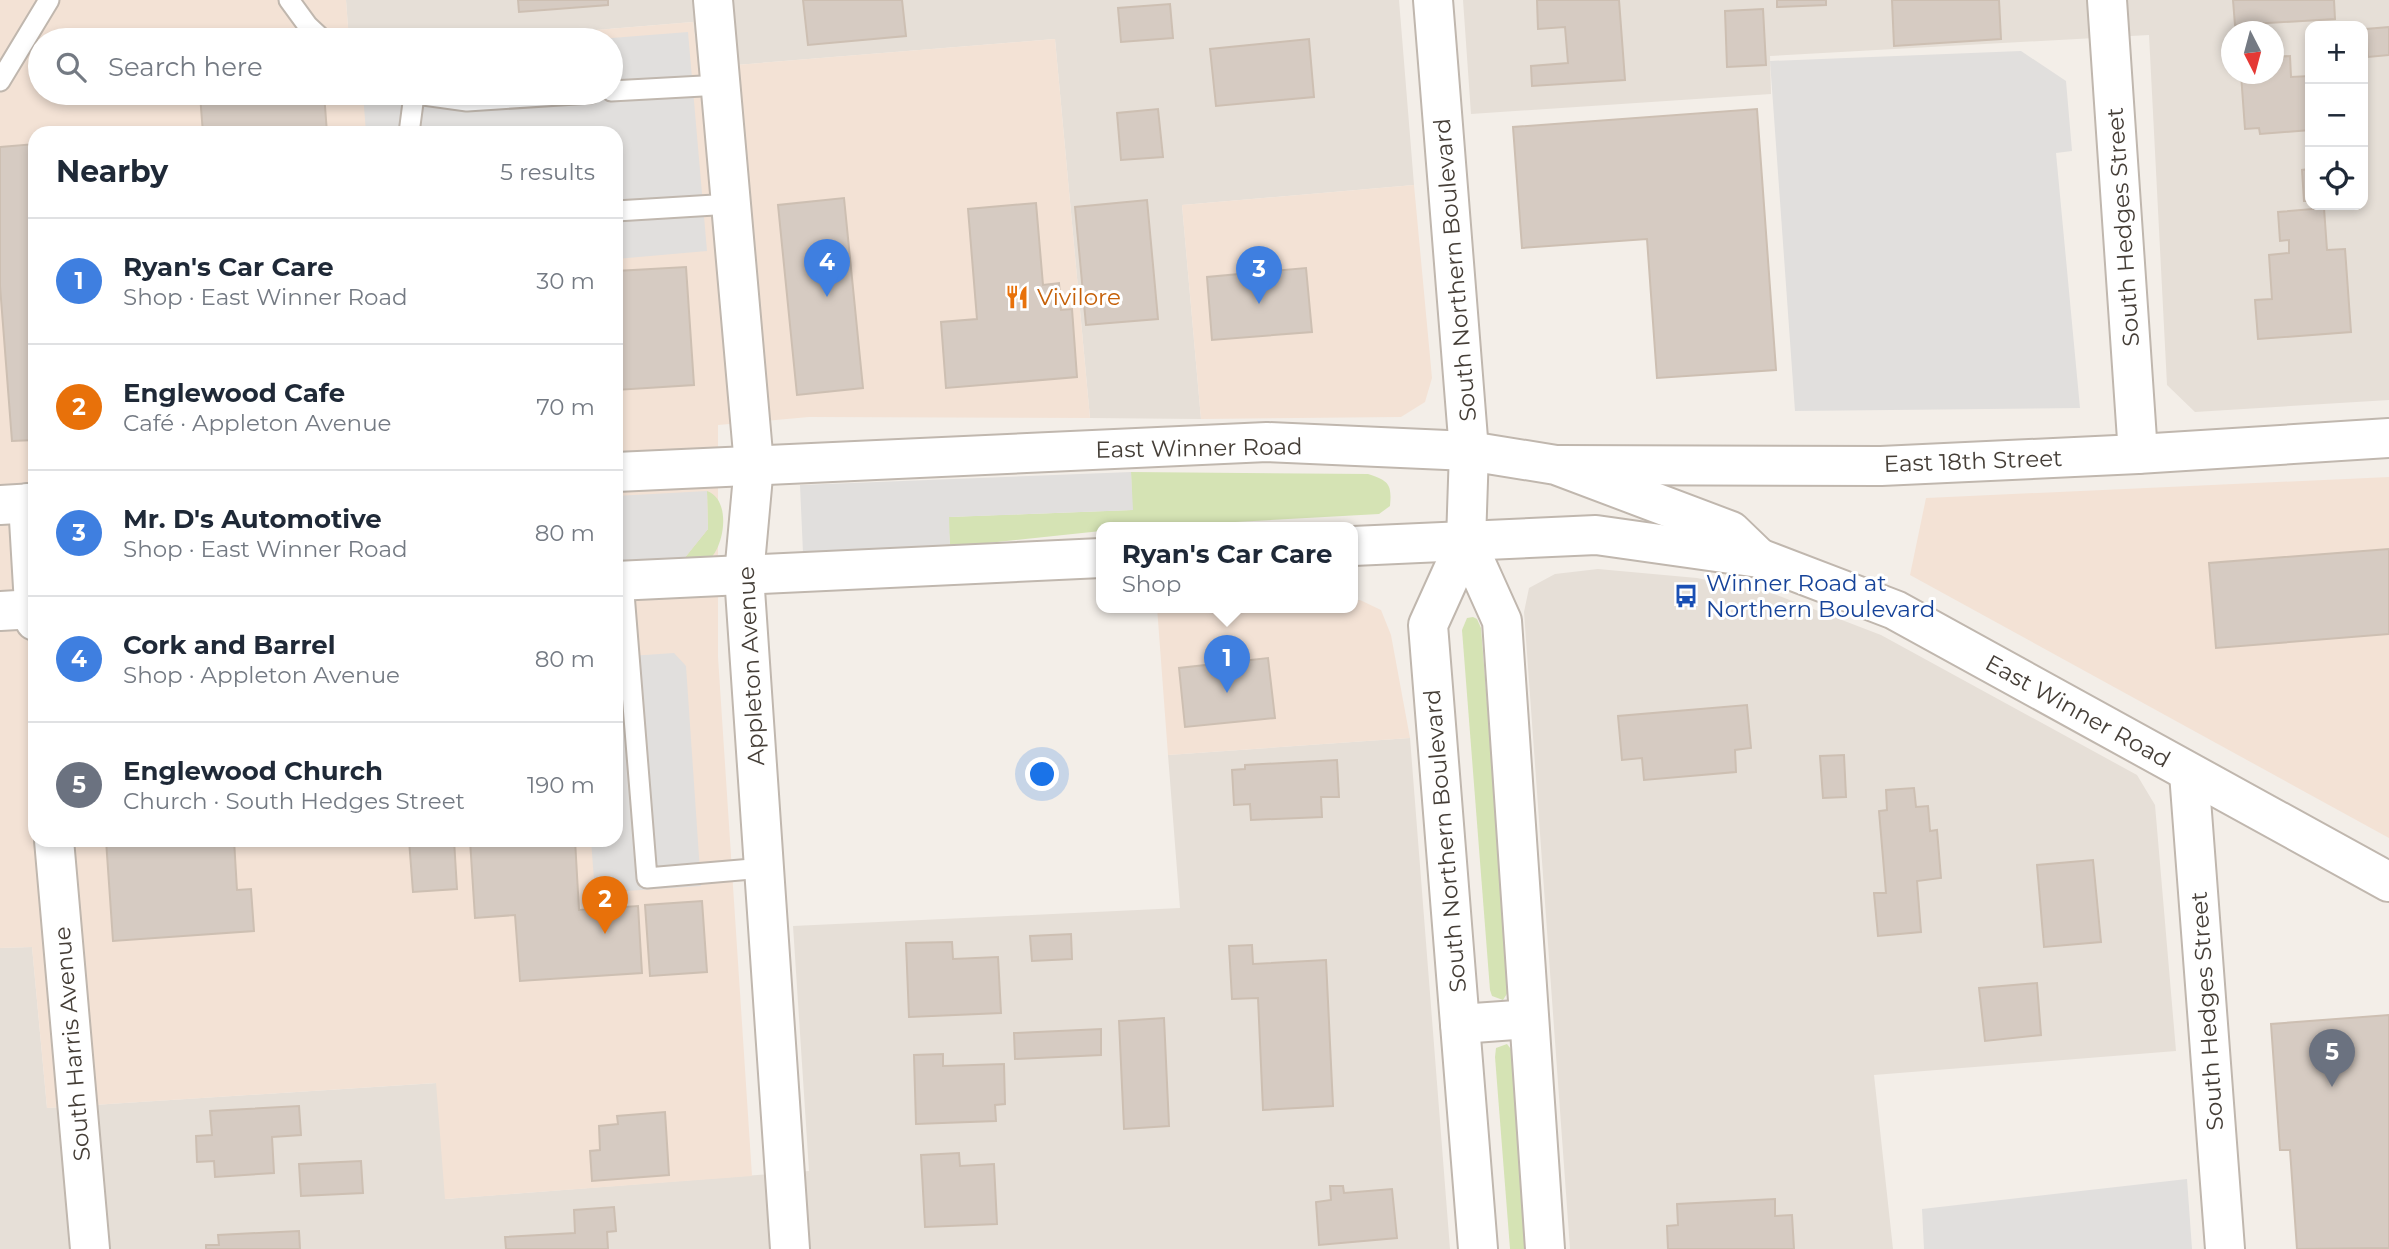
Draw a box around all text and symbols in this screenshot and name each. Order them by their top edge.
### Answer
north arrow [2221,21,2284,84]
map controls [2305,21,2368,210]
button: + [2305,21,2368,84]
search box [28,28,623,105]
icon: search [52,48,90,86]
text: Search here [108,51,263,83]
button: − [2305,84,2368,147]
street label: South Hedges Street [2101,107,2145,347]
street label: South Northern Boulevard [1428,117,1482,423]
button: locate [2305,147,2368,210]
text: Nearby [56,153,168,190]
text: 5 results [500,158,595,186]
pin: 4 [804,239,850,297]
pin: 3 [1236,246,1282,304]
text: Ryan's Car Care [123,251,334,283]
text: 1 [74,267,84,295]
text: 30 m [536,267,595,295]
text: Shop · East Winner Road [123,283,408,311]
restaurant icon: Vivilore [1003,283,1031,311]
place label: Vivilore [1037,283,1121,311]
text: Englewood Cafe [123,377,345,409]
text: 2 [72,393,86,421]
text: 70 m [536,393,595,421]
text: Café · Appleton Avenue [123,409,392,437]
street label: East Winner Road [1095,432,1303,464]
street label: East 18th Street [1883,444,2063,478]
text: Mr. D's Automotive [123,503,382,535]
text: 3 [72,519,86,547]
text: 80 m [535,519,595,547]
popup [1096,522,1358,613]
text: Shop · East Winner Road [123,535,408,563]
text: Ryan's Car Care [1122,538,1332,570]
street label: Appleton Avenue [732,566,770,766]
place label: Winner Road at Northern Boulevard [1706,569,1935,623]
text: Shop [1122,570,1181,598]
bus stop icon: Winner Road at Northern Boulevard [1672,582,1700,610]
text: Cork and Barrel [123,629,336,661]
pin: 1 [1204,635,1250,693]
text: 4 [71,645,87,673]
text: 80 m [535,645,595,673]
street label: East Winner Road [1981,649,2175,773]
text: Shop · Appleton Avenue [123,661,400,689]
street label: South Northern Boulevard [1418,688,1472,994]
text: Englewood Church [123,755,383,787]
your location [1025,757,1059,791]
text: 5 [72,771,86,799]
text: 190 m [527,771,595,799]
text: Church · South Hedges Street [123,787,465,815]
pin: 2 [582,876,628,934]
street label: South Hedges Street [2185,891,2229,1131]
street label: South Harris Avenue [48,925,96,1163]
pin: 5 [2309,1029,2355,1087]

